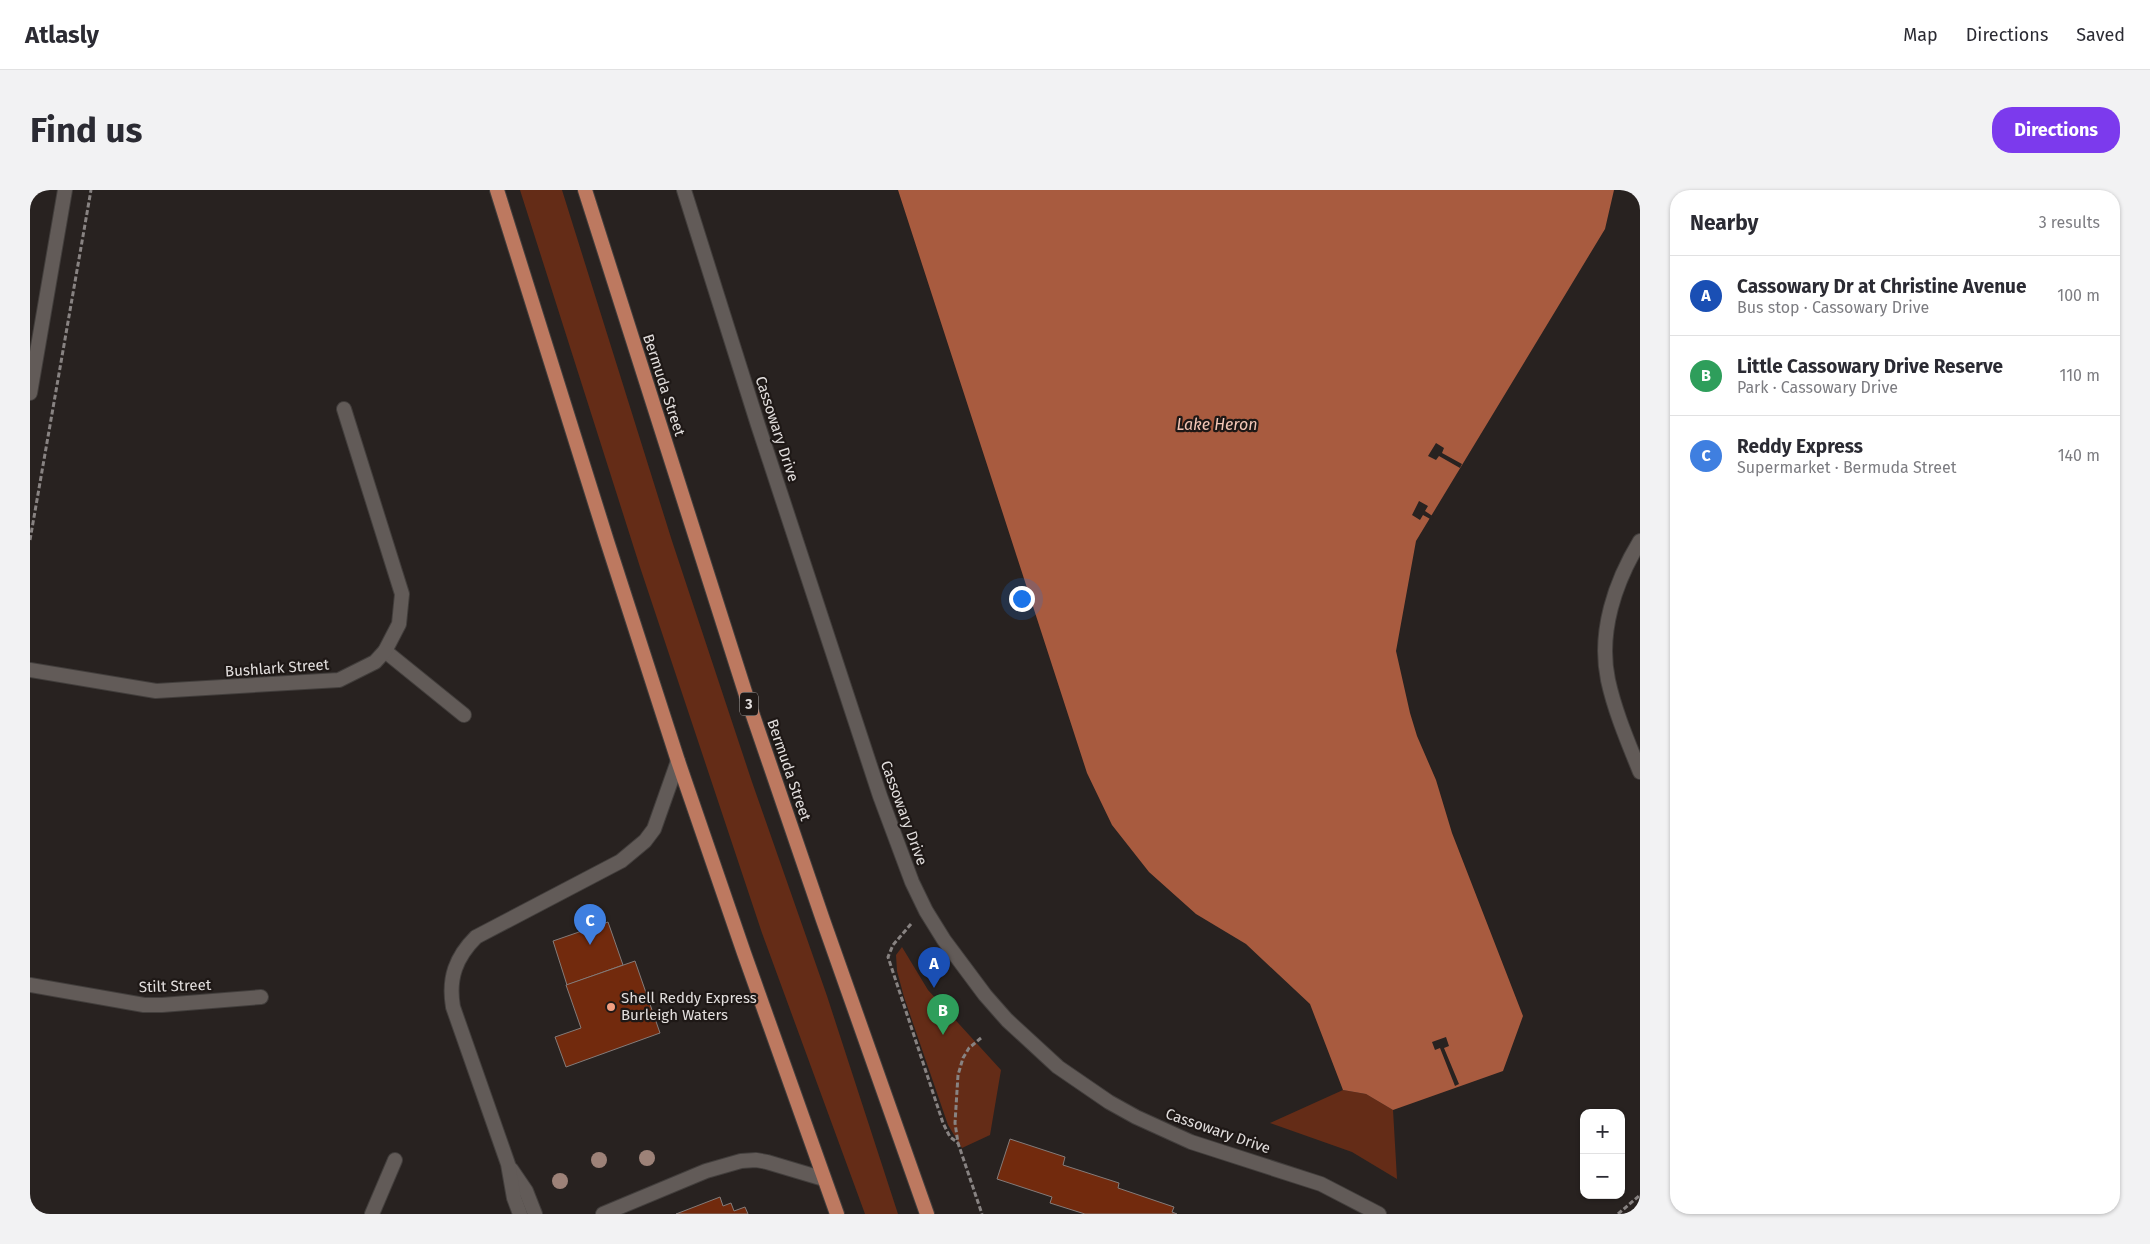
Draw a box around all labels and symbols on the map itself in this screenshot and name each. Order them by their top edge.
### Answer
street label: Bermuda Street [639,332,689,439]
street label: Cassowary Drive [751,374,803,484]
water label: Lake Heron [1177,415,1257,434]
your location [1009,586,1035,612]
street label: Bushlark Street [224,655,330,681]
road number: 3 [740,692,758,716]
street label: Bermuda Street [763,717,815,824]
street label: Cassowary Drive [877,758,931,868]
pin: C [574,904,606,945]
pin: A [918,947,950,988]
street label: Stilt Street [139,976,212,996]
place label: Shell Reddy Express Burleigh Waters [621,989,757,1024]
pin: B [927,994,959,1035]
marker: Shell Reddy Express Burleigh Waters [605,1001,617,1013]
street label: Cassowary Drive [1163,1105,1273,1157]

